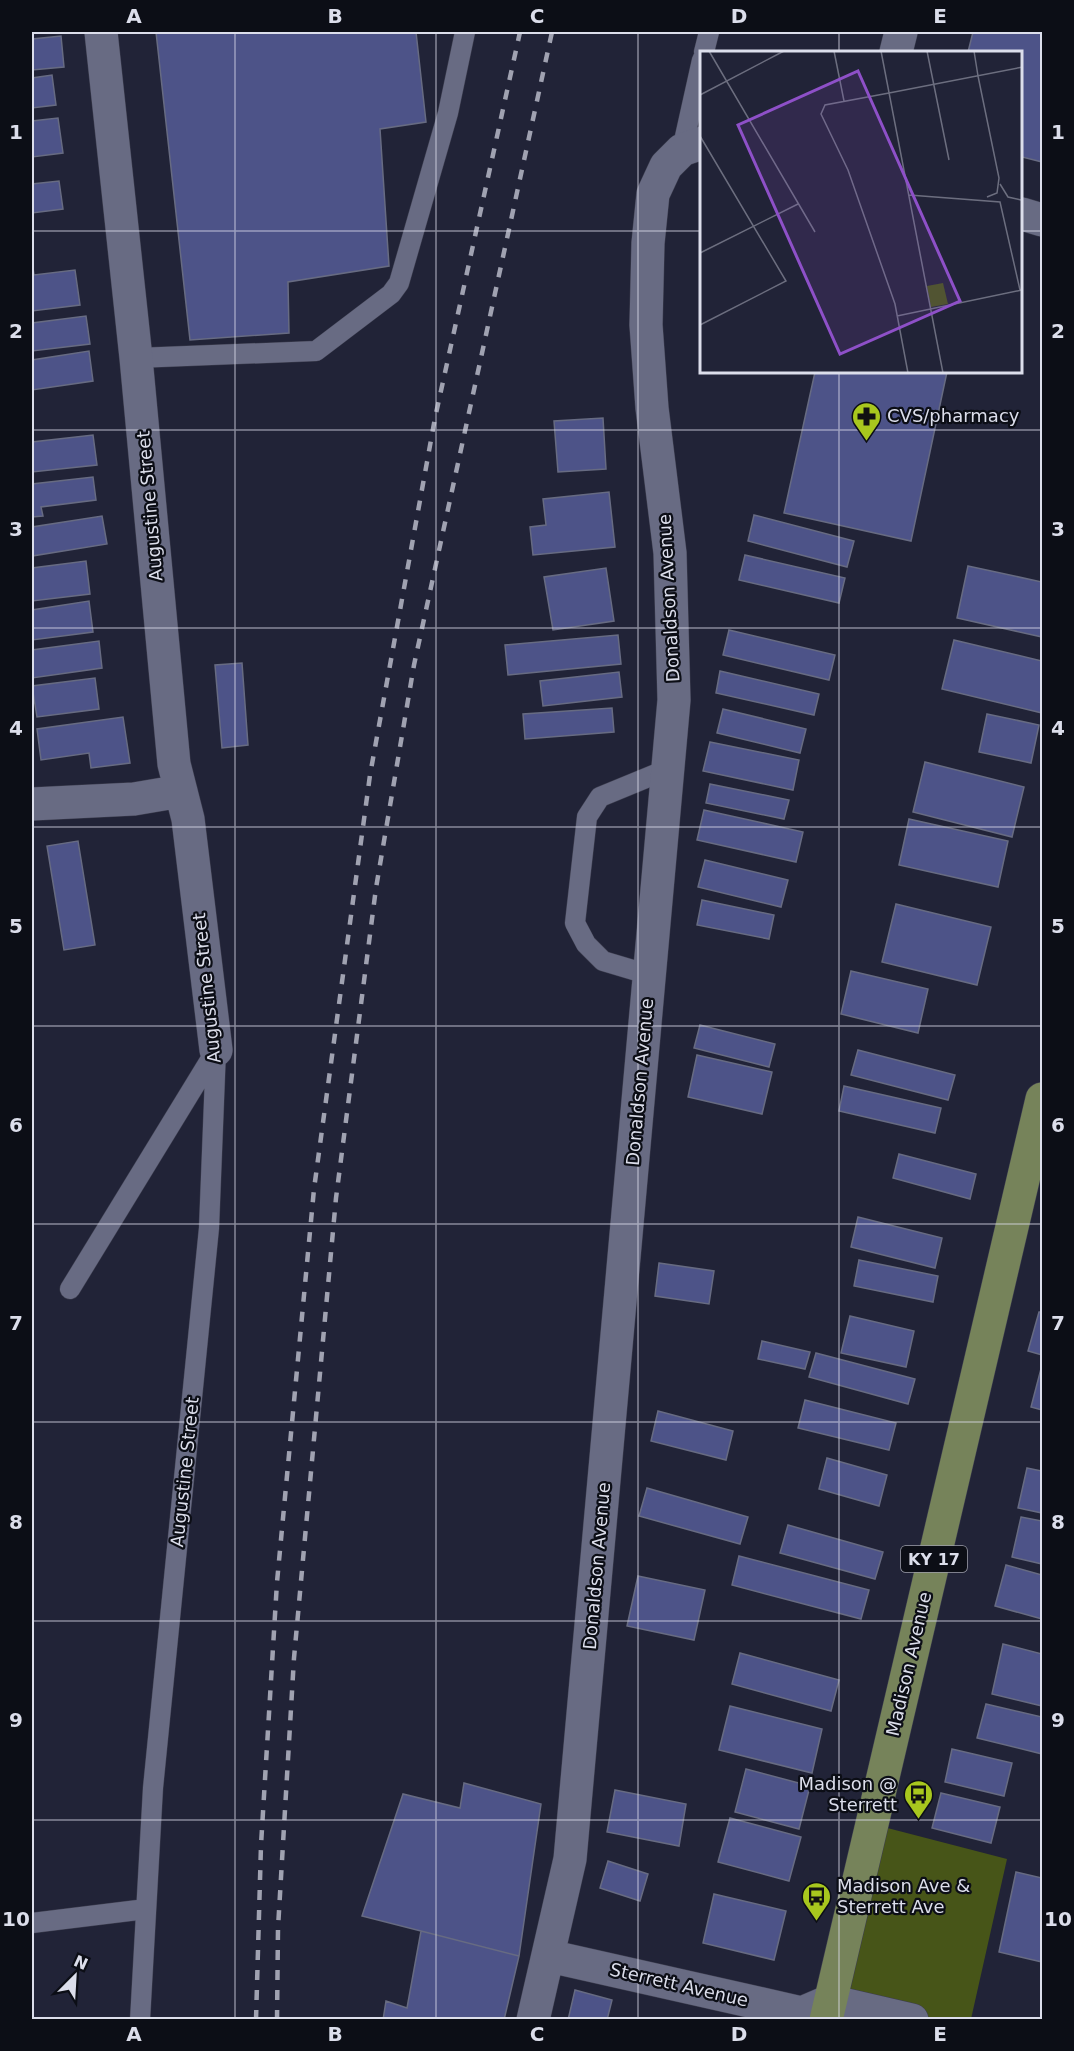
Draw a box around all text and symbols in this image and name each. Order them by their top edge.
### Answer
text: A [126,4,142,28]
text: B [327,4,343,28]
text: C [530,4,544,28]
text: D [731,4,747,28]
text: E [933,4,947,28]
inset map [700,51,1023,374]
text: 1 [9,120,23,144]
text: 1 [1051,120,1065,144]
text: 2 [9,319,23,343]
text: 2 [1051,319,1065,343]
pharmacy icon: CVS/pharmacy [850,400,882,442]
place label: CVS/pharmacy [887,405,1020,426]
street label: Augustine Street [132,430,167,582]
street label: Donaldson Avenue [654,514,683,683]
text: 3 [9,517,23,541]
text: 3 [1051,517,1065,541]
text: 4 [9,716,23,740]
text: 4 [1051,716,1065,740]
street label: Augustine Street [188,912,225,1064]
text: 5 [9,914,23,938]
text: 5 [1051,914,1065,938]
street label: Donaldson Avenue [622,997,657,1167]
text: 6 [9,1113,23,1137]
text: 6 [1051,1113,1065,1137]
text: 7 [9,1311,23,1335]
text: 7 [1051,1311,1065,1335]
street label: Augustine Street [166,1396,203,1548]
street label: Donaldson Avenue [579,1481,614,1651]
text: 8 [9,1510,23,1534]
text: 8 [1051,1510,1065,1534]
road number: KY 17 [901,1546,967,1572]
street label: Madison Avenue [882,1590,935,1738]
text: 9 [9,1708,23,1732]
text: 9 [1051,1708,1065,1732]
place label: Madison @ Sterrett [798,1773,897,1815]
bus stop icon: Madison @ Sterrett [902,1778,934,1820]
place label: Madison Ave & Sterrett Ave [837,1875,970,1917]
bus stop icon: Madison Ave & Sterrett Ave [800,1880,832,1922]
text: 10 [2,1907,30,1931]
text: 10 [1044,1907,1072,1931]
north arrow [45,1946,105,2006]
text: N [71,1951,91,1974]
street label: Sterrett Avenue [608,1958,750,2011]
text: A [126,2022,142,2046]
text: B [327,2022,343,2046]
text: C [530,2022,544,2046]
text: D [731,2022,747,2046]
text: E [933,2022,947,2046]

